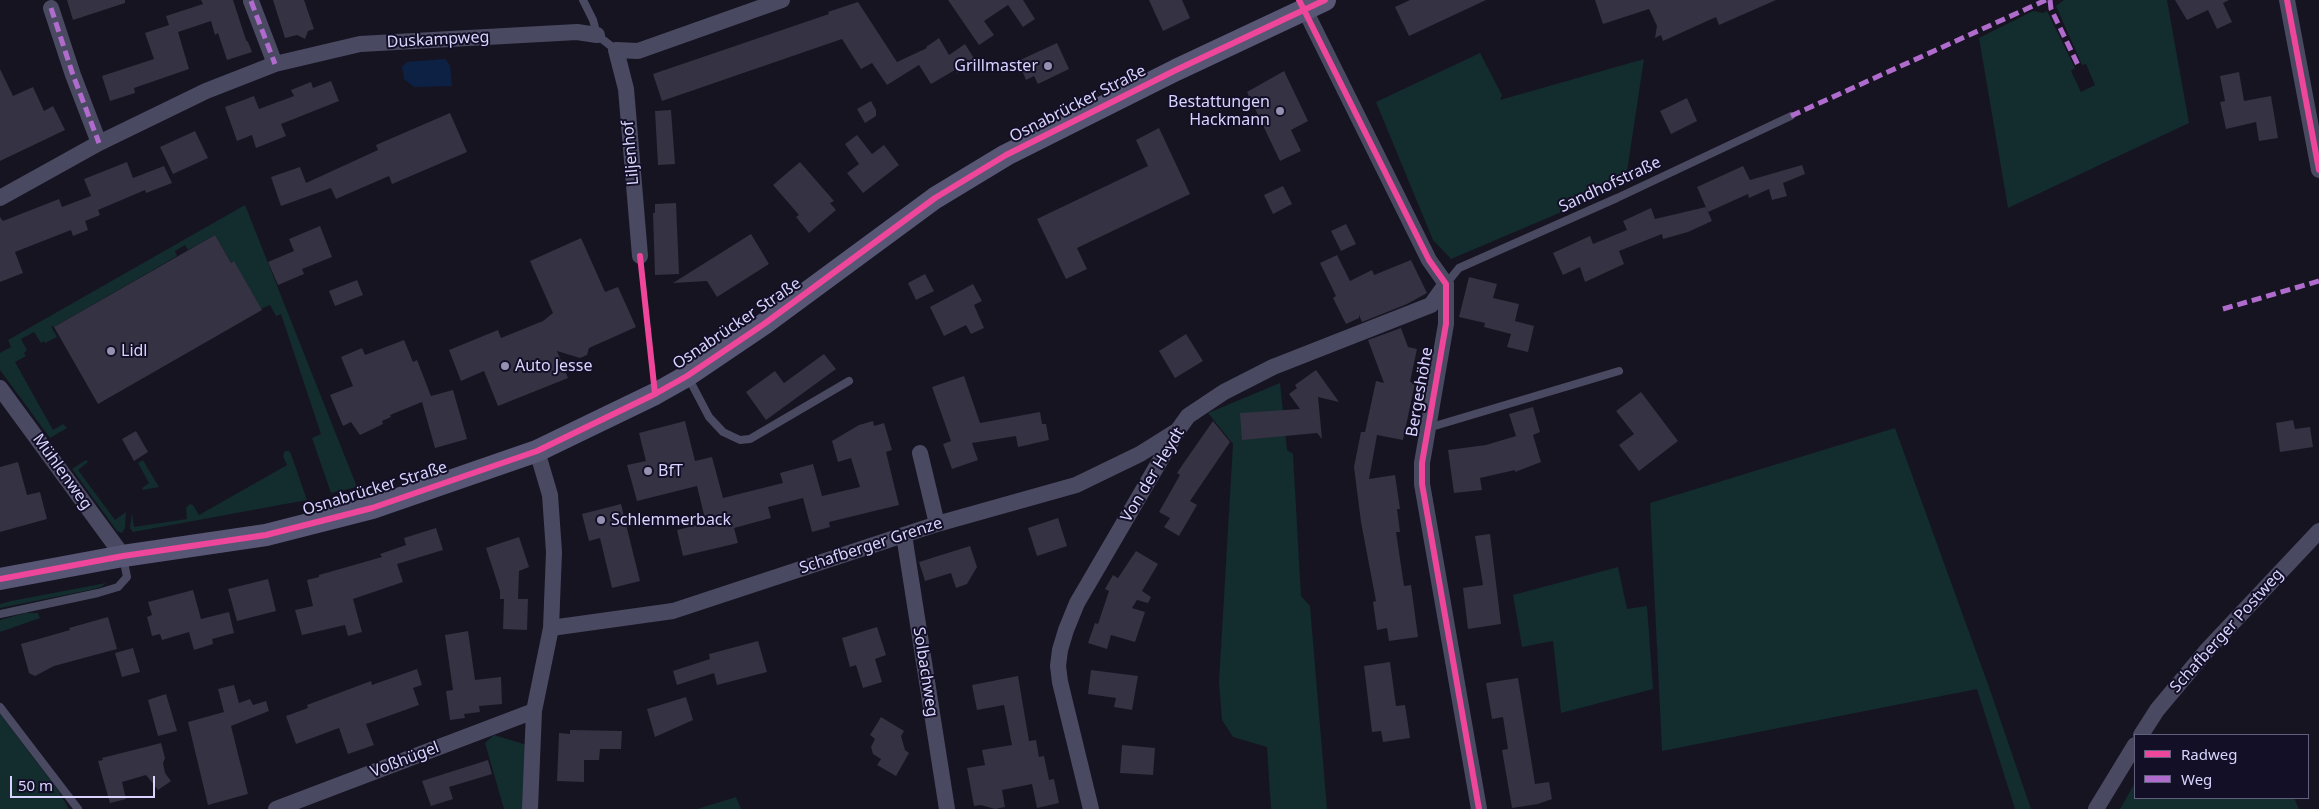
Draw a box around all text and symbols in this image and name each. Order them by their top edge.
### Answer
street label: Duskampweg [386,28,490,52]
place label: Grillmaster [954,56,1038,76]
marker: Grillmaster [1042,60,1054,72]
street label: Osnabrücker Straße [1007,61,1149,147]
place label: Bestattungen Hackmann [1168,92,1270,130]
marker: Bestattungen Hackmann [1274,105,1286,117]
street label: Liljenhof [619,120,643,186]
street label: Sandhofstraße [1556,153,1664,217]
street label: Osnabrücker Straße [669,274,805,374]
place label: Lidl [121,341,147,361]
marker: Lidl [105,345,117,357]
street label: Bergeshöhe [1403,346,1437,438]
place label: Auto Jesse [515,356,592,376]
marker: Auto Jesse [499,360,511,372]
street label: Von der Heydt [1117,424,1189,526]
street label: Mühlenweg [28,430,96,514]
street label: Osnabrücker Straße [300,458,450,520]
place label: BfT [658,461,683,481]
marker: BfT [642,465,654,477]
place label: Schlemmerback [611,510,731,530]
marker: Schlemmerback [595,514,607,526]
street label: Schafberger Grenze [797,514,945,578]
street label: Schafberger Postweg [2166,565,2288,697]
street label: Solbachweg [908,626,942,718]
legend [2134,734,2309,799]
street label: Voßhügel [368,738,442,782]
text: Radweg [2181,744,2237,764]
scale bar [12,766,158,798]
text: Weg [2181,769,2212,789]
text: 50 m [18,775,53,795]

